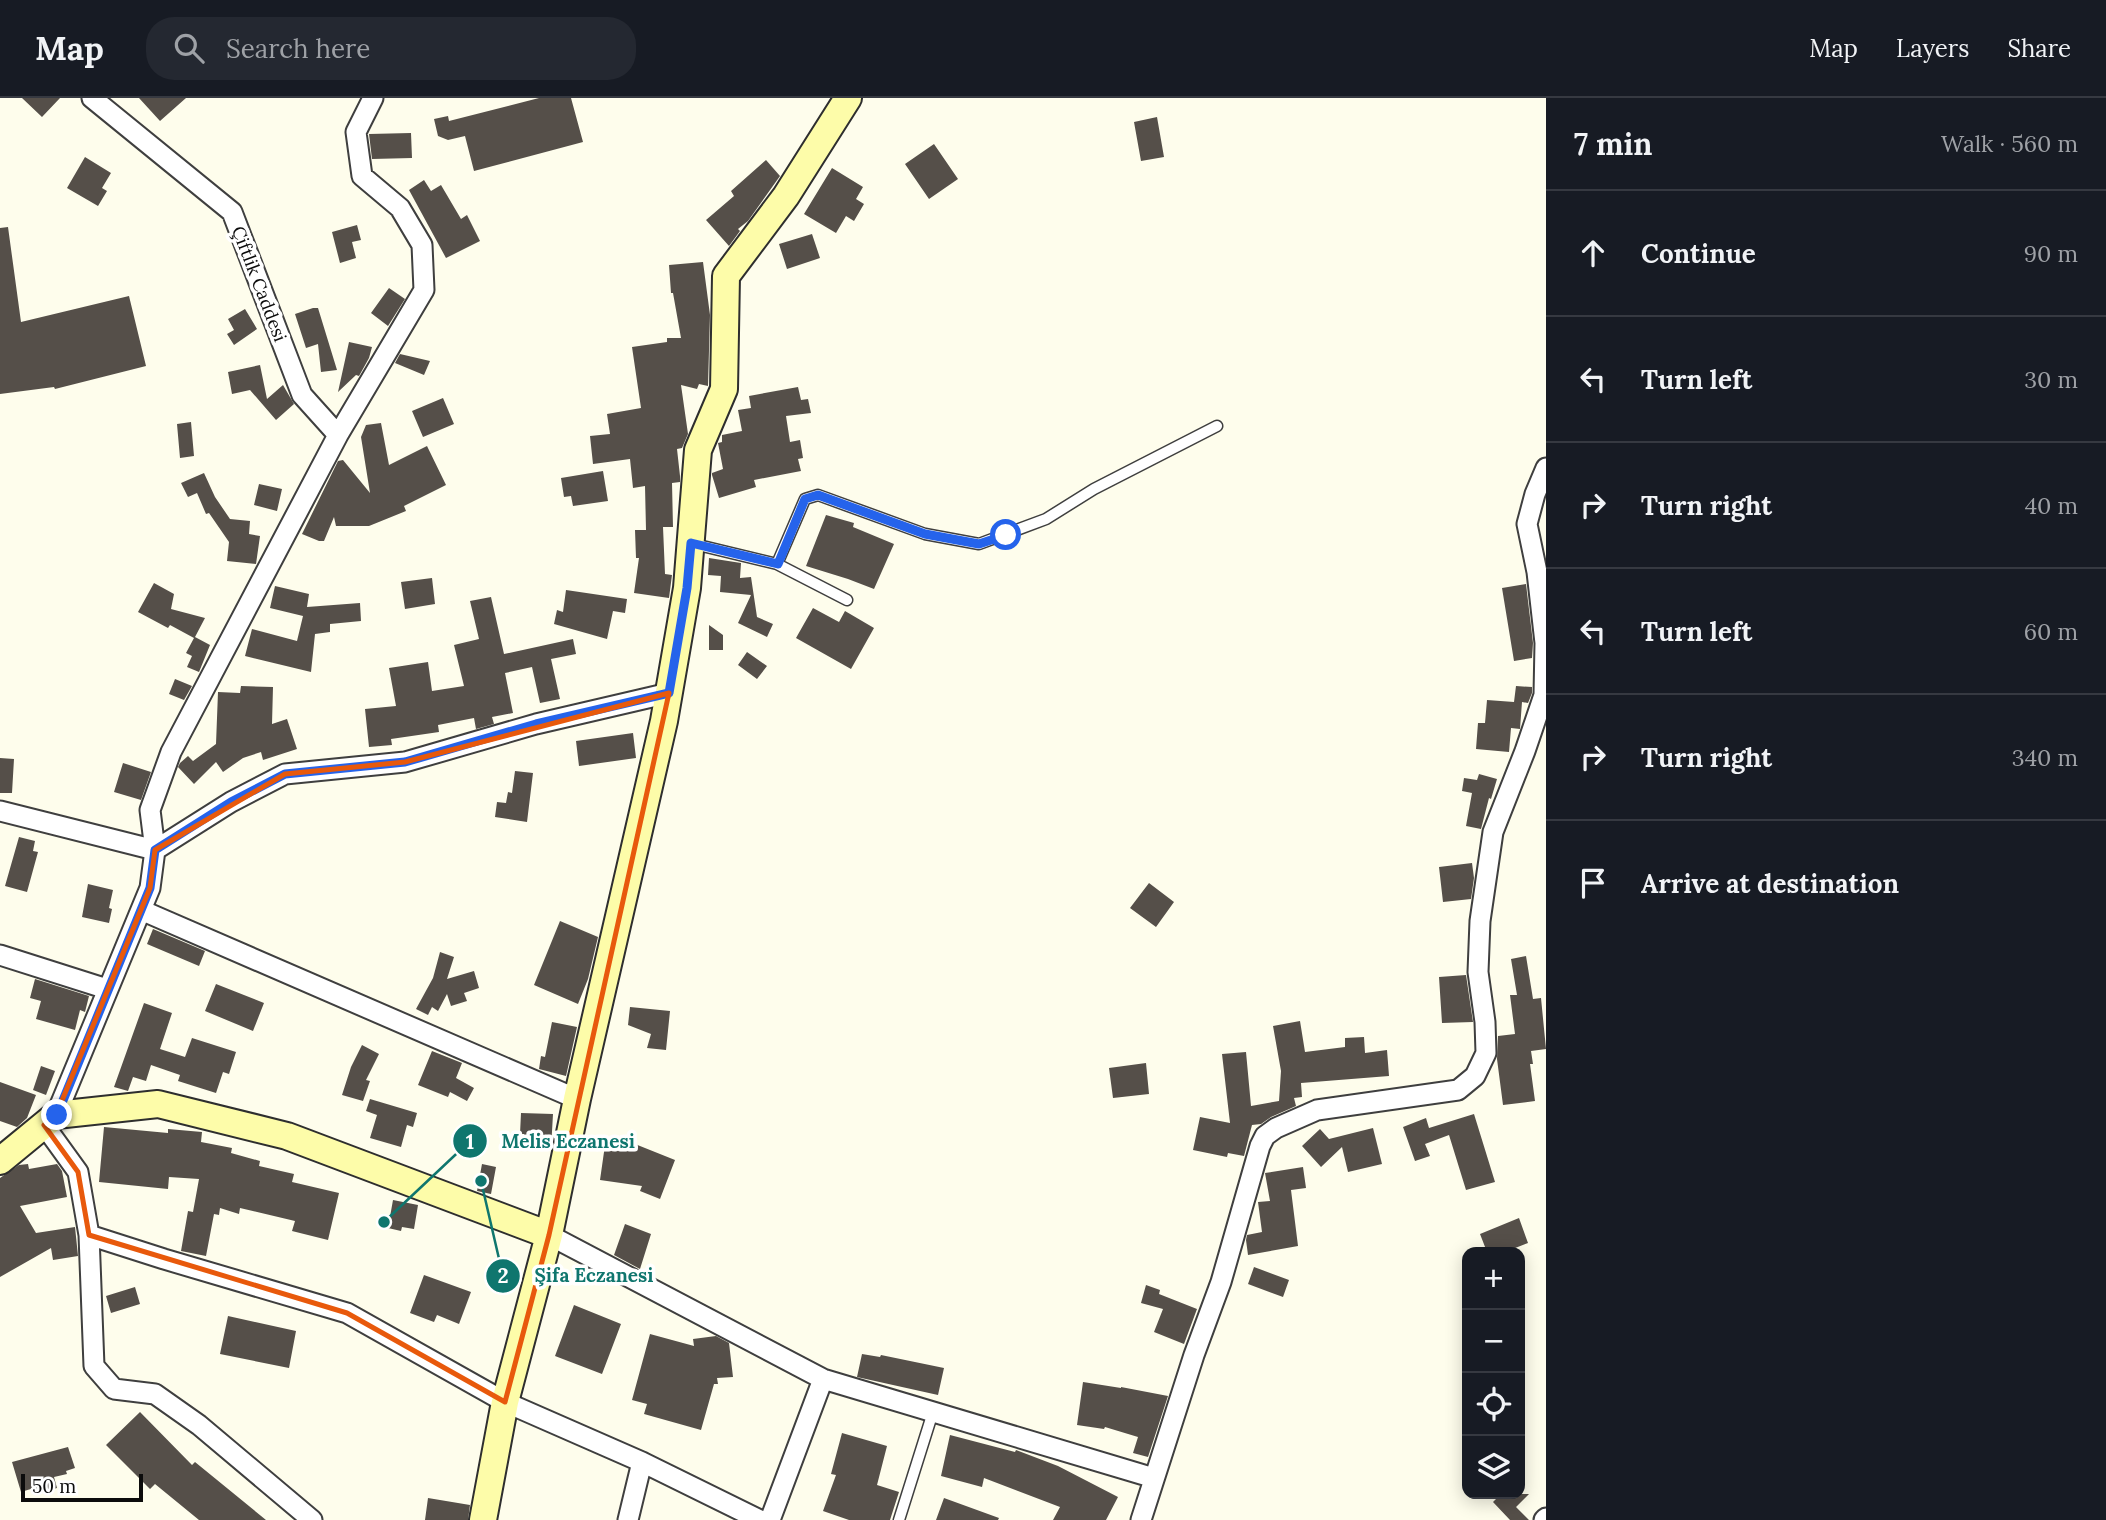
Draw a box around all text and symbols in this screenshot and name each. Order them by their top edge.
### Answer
search box [146,17,636,80]
text: Map [35,27,104,69]
icon: search [170,29,208,67]
text: Search here [226,32,370,65]
text: Map [1809,33,1858,64]
text: Layers [1896,33,1969,64]
text: Share [2007,33,2071,64]
text: 7 min [1574,125,1653,163]
text: Walk · 560 m [1941,129,2078,158]
street label: Çiftlik Caddesi [227,223,292,345]
icon: ahead [1574,234,1612,272]
text: Continue [1641,237,1756,270]
text: 90 m [2024,239,2078,268]
icon: left [1574,360,1612,398]
text: Turn left [1641,363,1752,396]
text: 30 m [2024,365,2078,394]
icon: right [1574,486,1612,524]
text: Turn right [1641,489,1772,522]
text: 40 m [2025,491,2078,520]
route start [990,519,1021,550]
icon: left [1574,612,1612,650]
text: Turn left [1641,615,1752,648]
text: 60 m [2024,617,2078,646]
icon: right [1574,738,1612,776]
text: Turn right [1641,741,1772,774]
text: 340 m [2012,743,2078,772]
icon: arrive [1574,864,1612,902]
text: Arrive at destination [1641,867,1899,900]
route end [41,1099,72,1130]
callout: Melis Eczanesi [453,1121,649,1161]
text: 1 [466,1128,474,1155]
text: Melis Eczanesi [501,1129,635,1153]
map controls [1462,1247,1525,1499]
button: + [1462,1247,1525,1310]
callout: Şifa Eczanesi [485,1256,667,1296]
text: 2 [497,1262,509,1289]
text: Şifa Eczanesi [535,1263,653,1287]
button: − [1462,1310,1525,1373]
button: locate [1462,1373,1525,1436]
button: layers [1462,1436,1525,1499]
scale bar [21,1471,144,1503]
text: 50 m [32,1474,76,1498]

